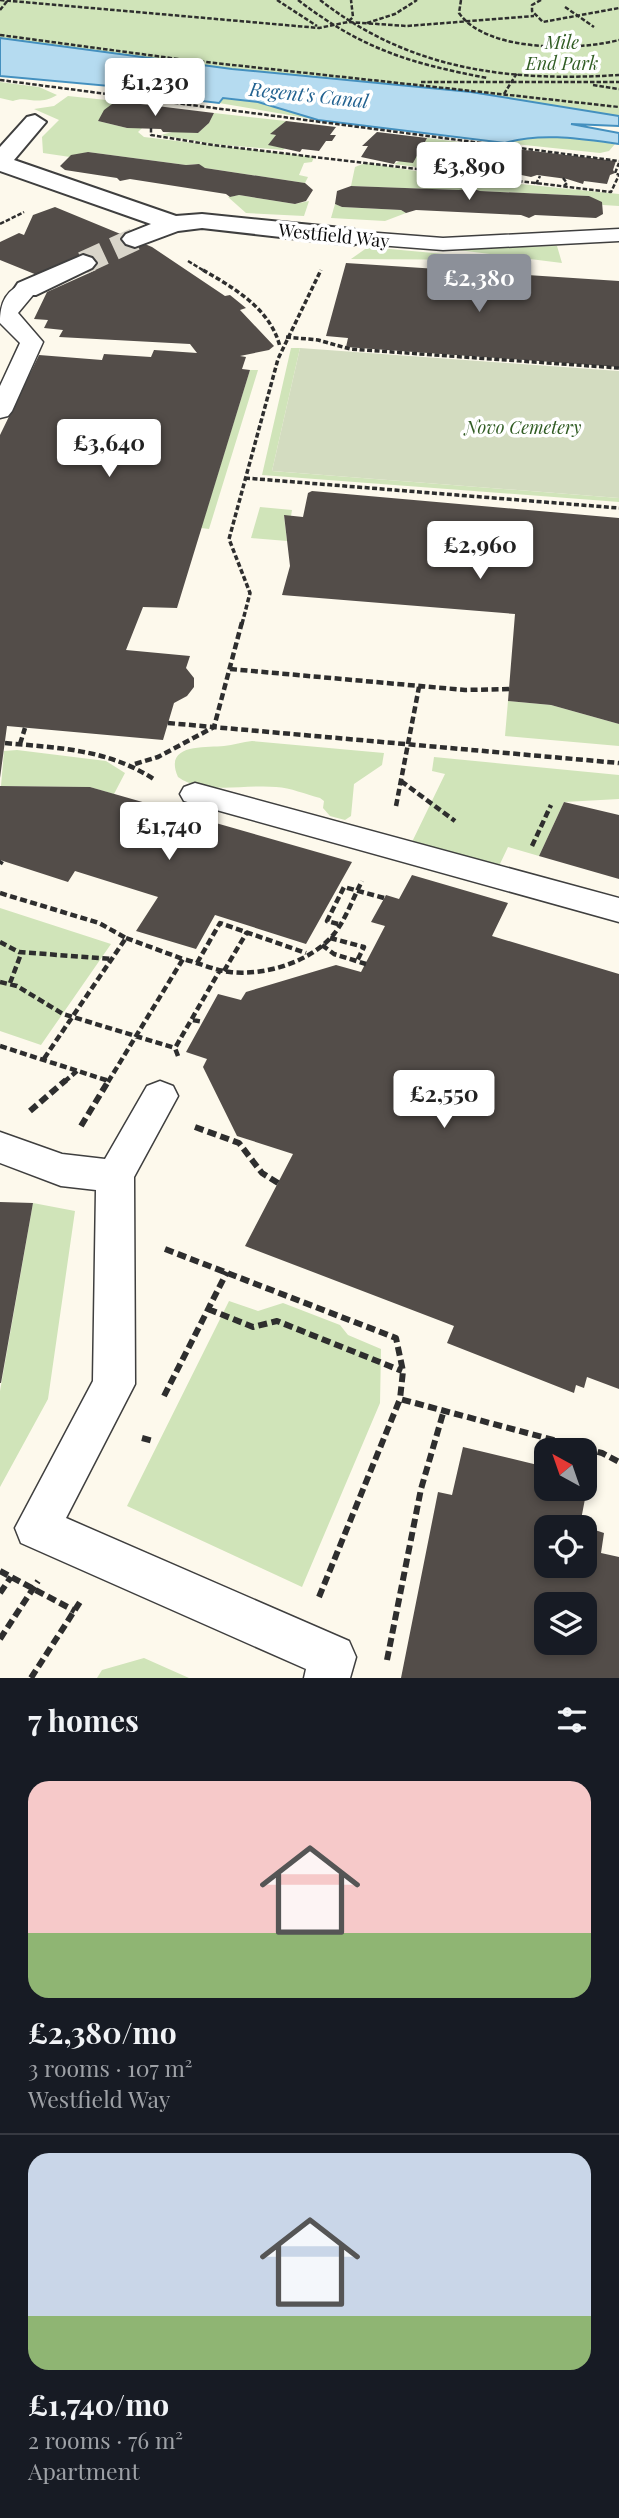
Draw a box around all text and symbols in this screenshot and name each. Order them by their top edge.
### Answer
park label: Mile End Park [525,30,598,75]
pin: £1,230 [98,58,212,118]
text: £1,230 [121,65,189,96]
water label: Regent's Canal [247,75,370,113]
pin: £3,890 [412,142,526,202]
text: £3,890 [433,149,505,180]
street label: Westfield Way [276,217,391,253]
pin: £2,380 [422,254,536,314]
text: £2,380 [443,261,515,292]
park label: Novo Cemetery [463,415,582,439]
pin: £3,640 [52,420,166,479]
text: £3,640 [73,426,145,457]
pin: £2,960 [423,522,537,581]
text: £2,960 [443,528,517,559]
pin: £1,740 [112,802,226,862]
text: £1,740 [136,809,202,840]
pin: £2,550 [387,1070,501,1130]
text: £2,550 [409,1077,479,1108]
north arrow [534,1438,597,1502]
map controls [534,1438,597,1655]
button: locate [534,1515,597,1578]
button: layers [534,1592,597,1655]
text: 7 homes [28,1700,139,1740]
icon: filters [553,1701,591,1739]
icon: home [247,1827,373,1953]
text: £2,380/mo [28,2012,177,2052]
text: 3 rooms · 107 m² [28,2052,193,2083]
text: Westfield Way [28,2083,170,2114]
icon: home [247,2199,373,2325]
text: £1,740/mo [28,2384,169,2424]
text: 2 rooms · 76 m² [28,2424,183,2455]
text: Apartment [28,2455,140,2486]

